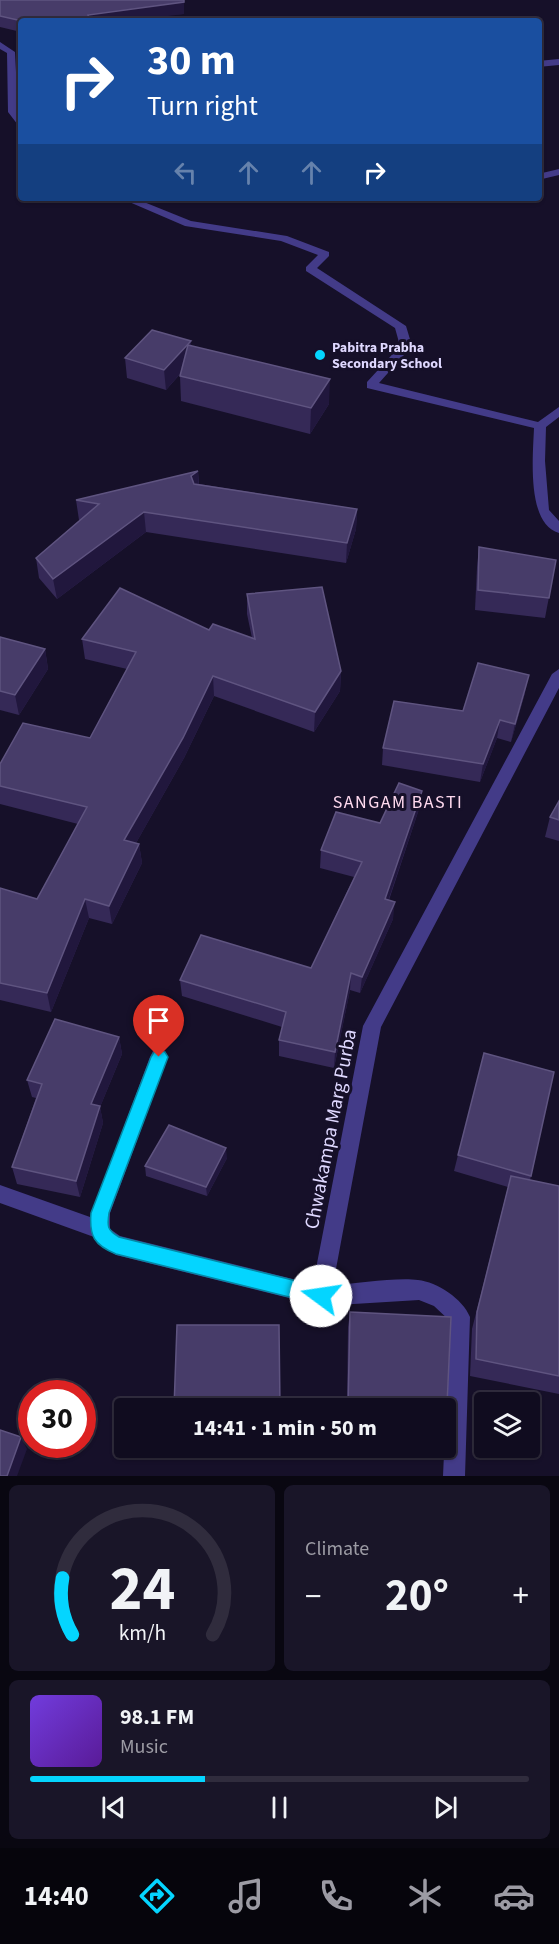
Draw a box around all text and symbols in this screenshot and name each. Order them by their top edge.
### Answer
text: 30 m [147,31,236,91]
icon: right [48,42,126,120]
text: Turn right [147,87,258,126]
icon: left [169,156,202,189]
icon: ahead [232,156,265,189]
icon: ahead [295,156,328,189]
icon: right [358,156,391,189]
place label: Pabitra Prabha Secondary School [332,338,442,374]
marker: Pabitra Prabha Secondary School [313,348,327,362]
district label: SANGAM BASTI [333,790,463,815]
pin [133,995,184,1057]
icon: arrive [142,1004,175,1037]
street label: Chwakampa Marg Purba [298,1027,364,1232]
position arrow [289,1264,353,1328]
speed limit sign: 30 [18,1380,96,1458]
map controls [474,1392,540,1458]
button: layers [474,1392,540,1458]
text: 14:41 · 1 min · 50 m [193,1412,377,1444]
text: Climate [305,1535,369,1563]
text: 24 [109,1545,175,1634]
text: 20° [385,1564,449,1628]
text: − [305,1573,321,1620]
text: + [513,1573,529,1620]
text: km/h [118,1618,166,1649]
text: 98.1 FM [120,1701,194,1733]
text: Music [120,1733,168,1761]
icon: previous [97,1791,130,1824]
icon: pause [263,1791,296,1824]
icon: next [429,1791,462,1824]
icon: directions [136,1875,178,1917]
icon: music [225,1875,267,1917]
icon: phone [315,1875,357,1917]
icon: climate [404,1875,446,1917]
icon: car [493,1875,535,1917]
text: 14:40 [24,1877,89,1916]

